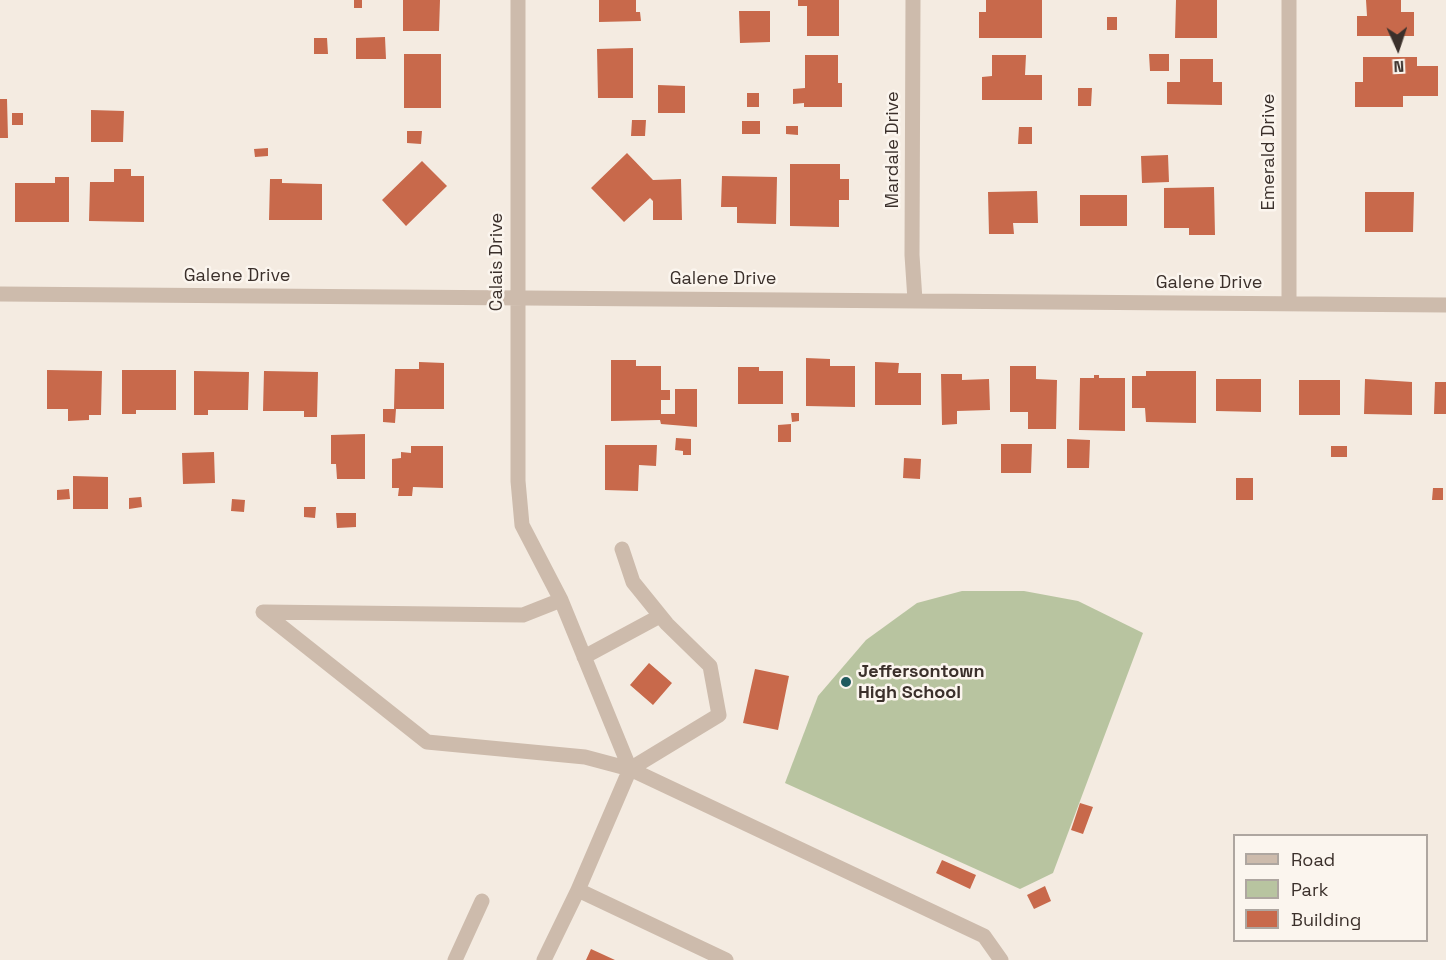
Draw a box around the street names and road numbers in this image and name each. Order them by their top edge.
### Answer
street label: Mardale Drive [882,91,904,209]
street label: Emerald Drive [1258,94,1280,210]
street label: Calais Drive [486,213,508,311]
street label: Galene Drive [184,265,290,287]
street label: Galene Drive [670,268,776,290]
street label: Galene Drive [1156,272,1262,294]

